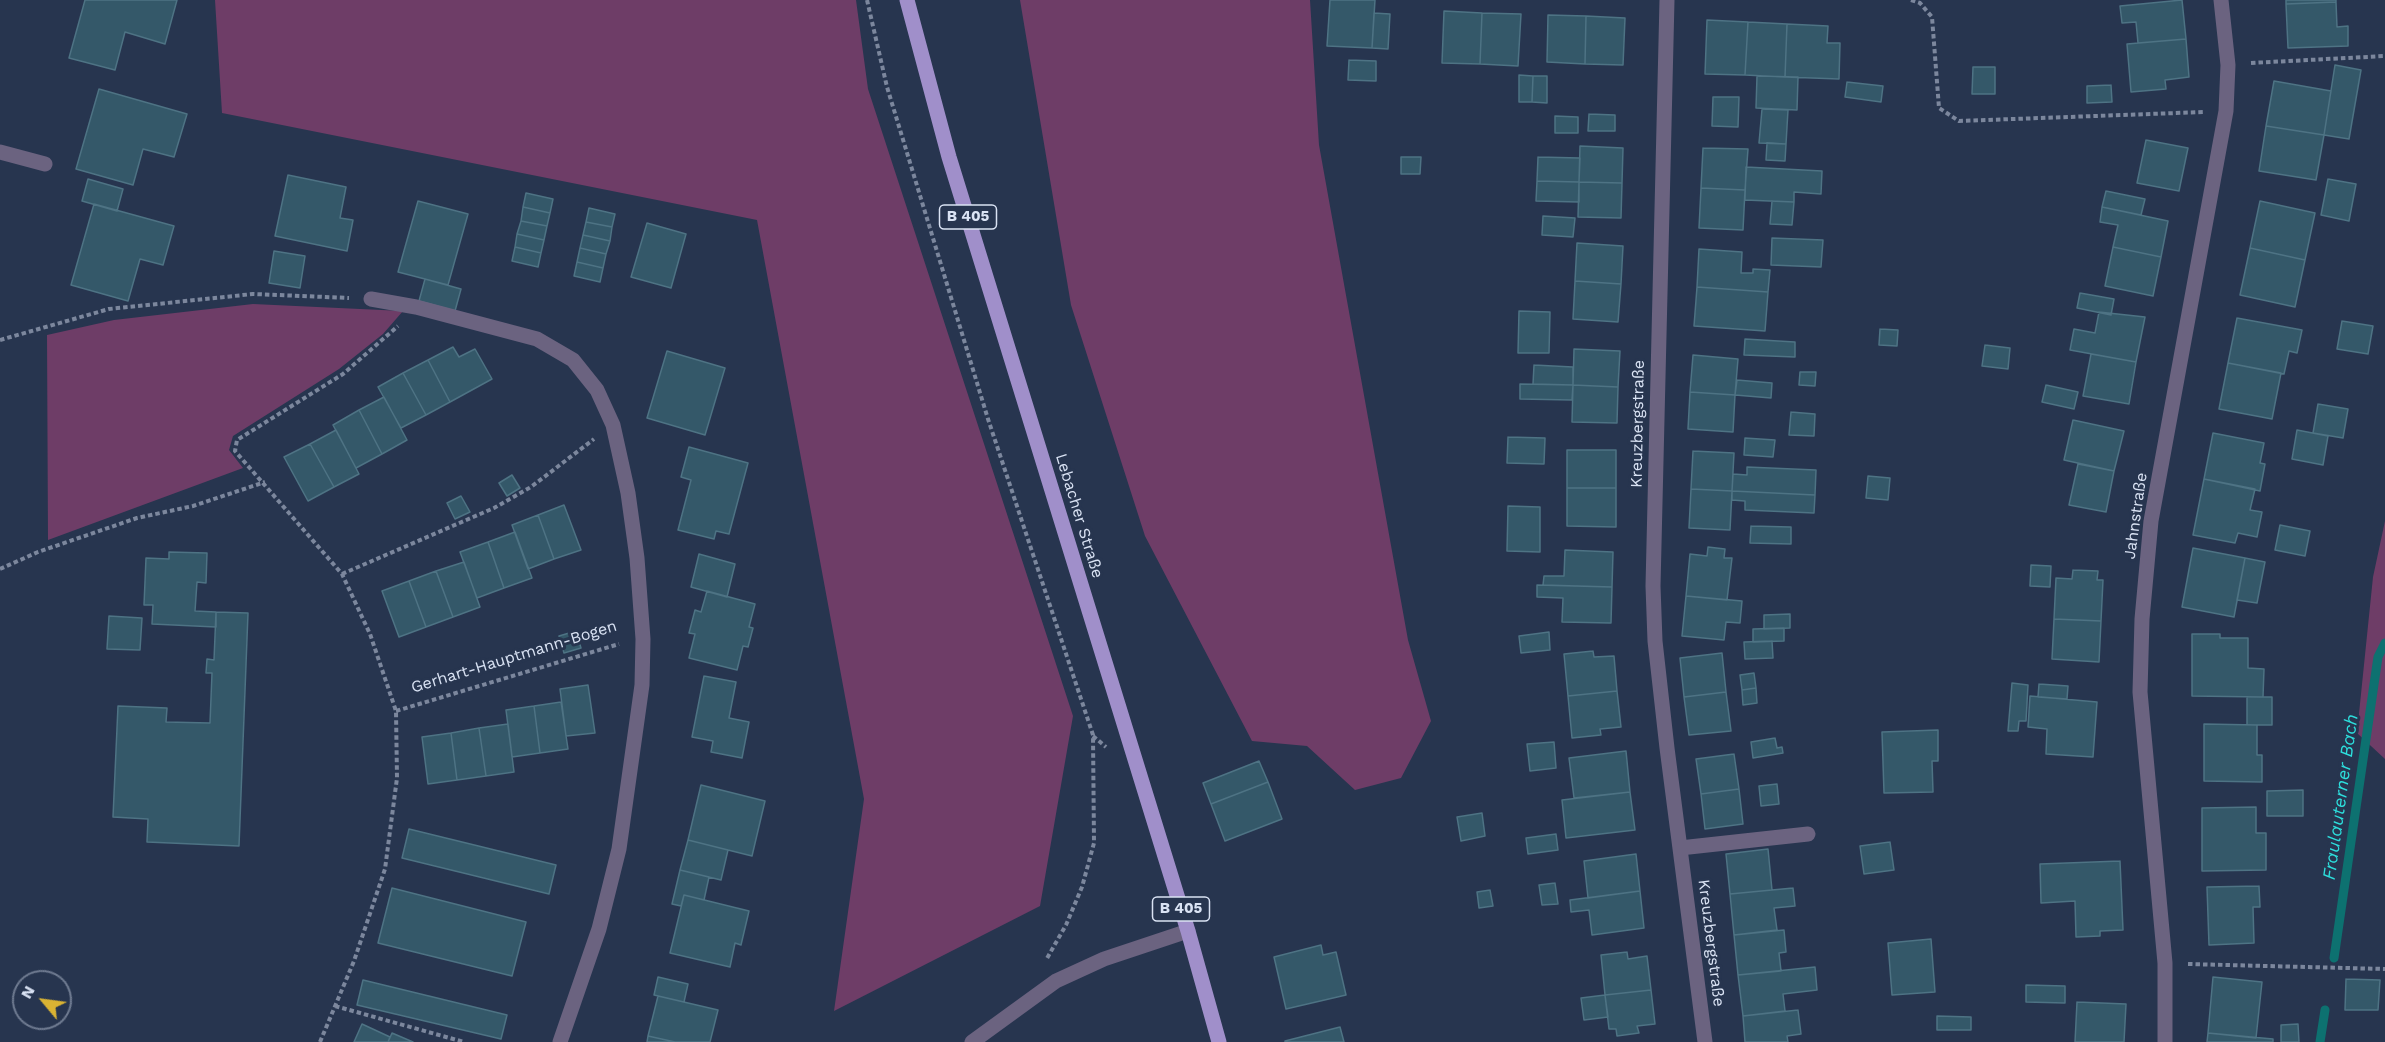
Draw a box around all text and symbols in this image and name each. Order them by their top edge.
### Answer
road number: B 405 [940,205,996,229]
street label: Kreuzbergstraße [1627,360,1649,488]
street label: Lebacher Straße [1051,451,1107,581]
street label: Jahnstraße [2120,471,2152,561]
street label: Gerhart-Hauptmann-Bogen [409,617,619,697]
water label: Fraulauterner Bach [2319,713,2363,881]
street label: Kreuzbergstraße [1694,878,1728,1008]
road number: B 405 [1152,897,1210,921]
north arrow [12,970,72,1030]
text: N [16,982,39,1002]

